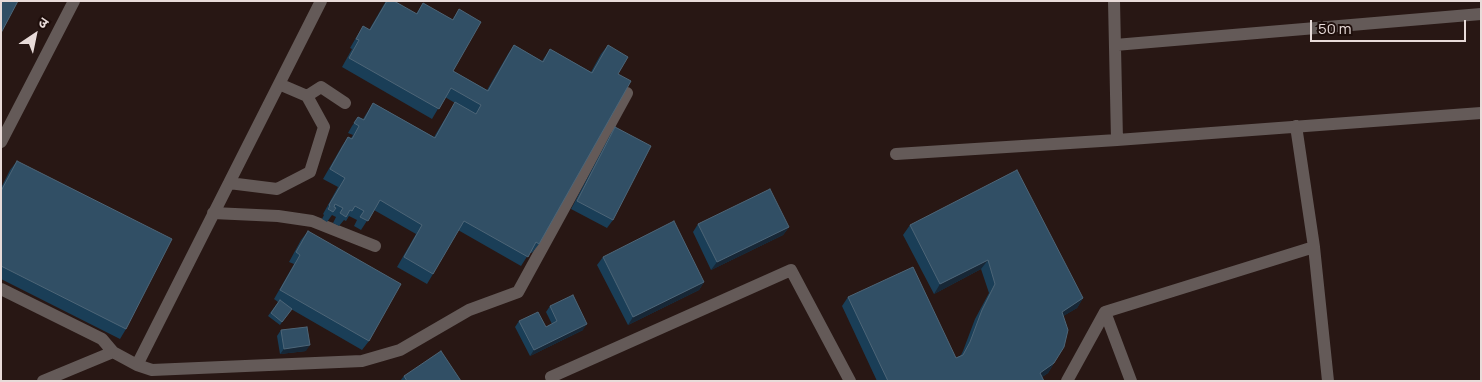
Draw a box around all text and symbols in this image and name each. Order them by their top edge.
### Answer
north arrow [10,10,60,60]
scale bar [1312,10,1468,42]
text: उ [35,12,52,32]
text: 50 m [1318,18,1352,39]

